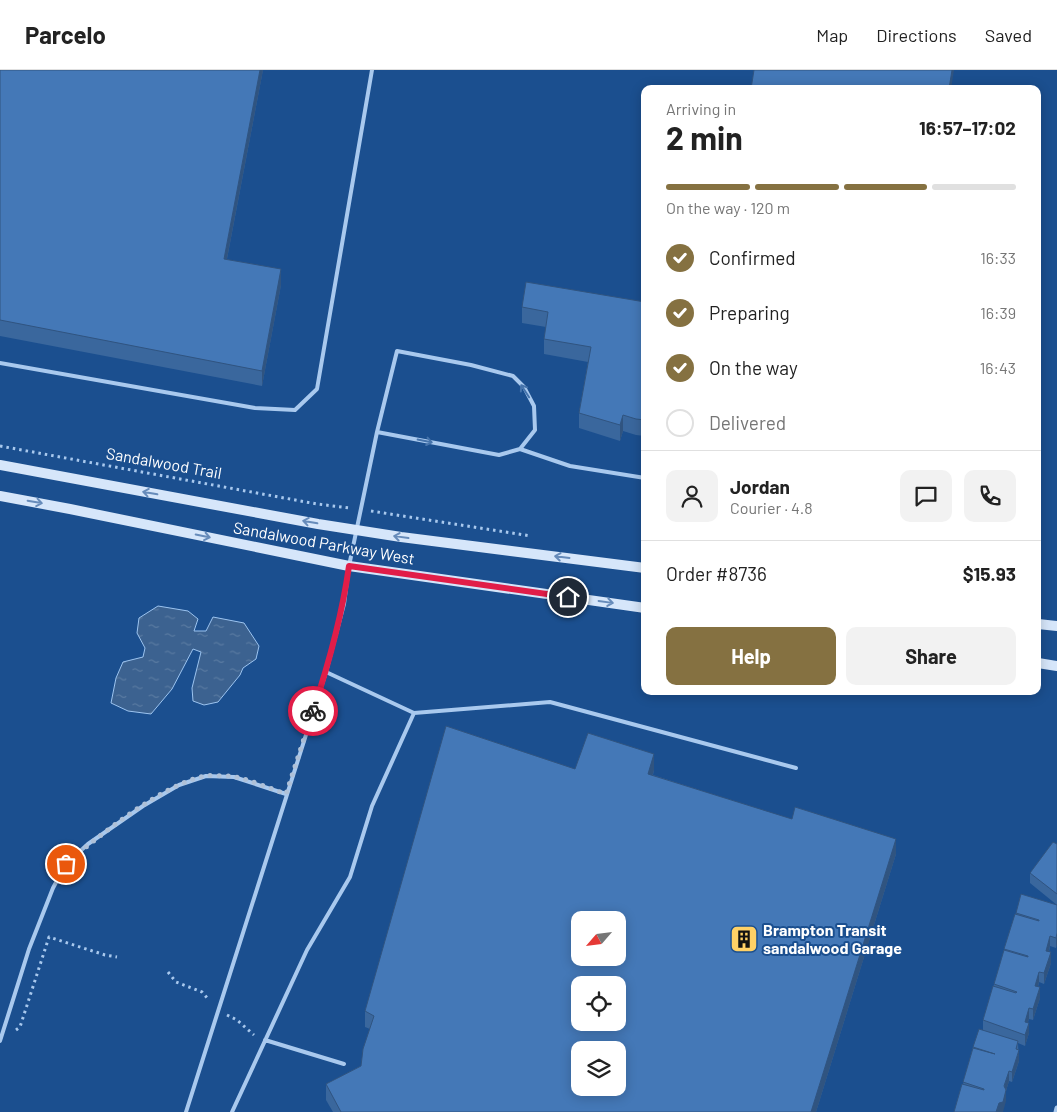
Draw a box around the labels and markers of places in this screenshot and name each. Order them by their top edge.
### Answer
pin [547,576,589,618]
pin [45,843,87,885]
place label: Brampton Transit sandalwood Garage [763,920,902,957]
building icon: Brampton Transit sandalwood Garage [729,924,759,954]

